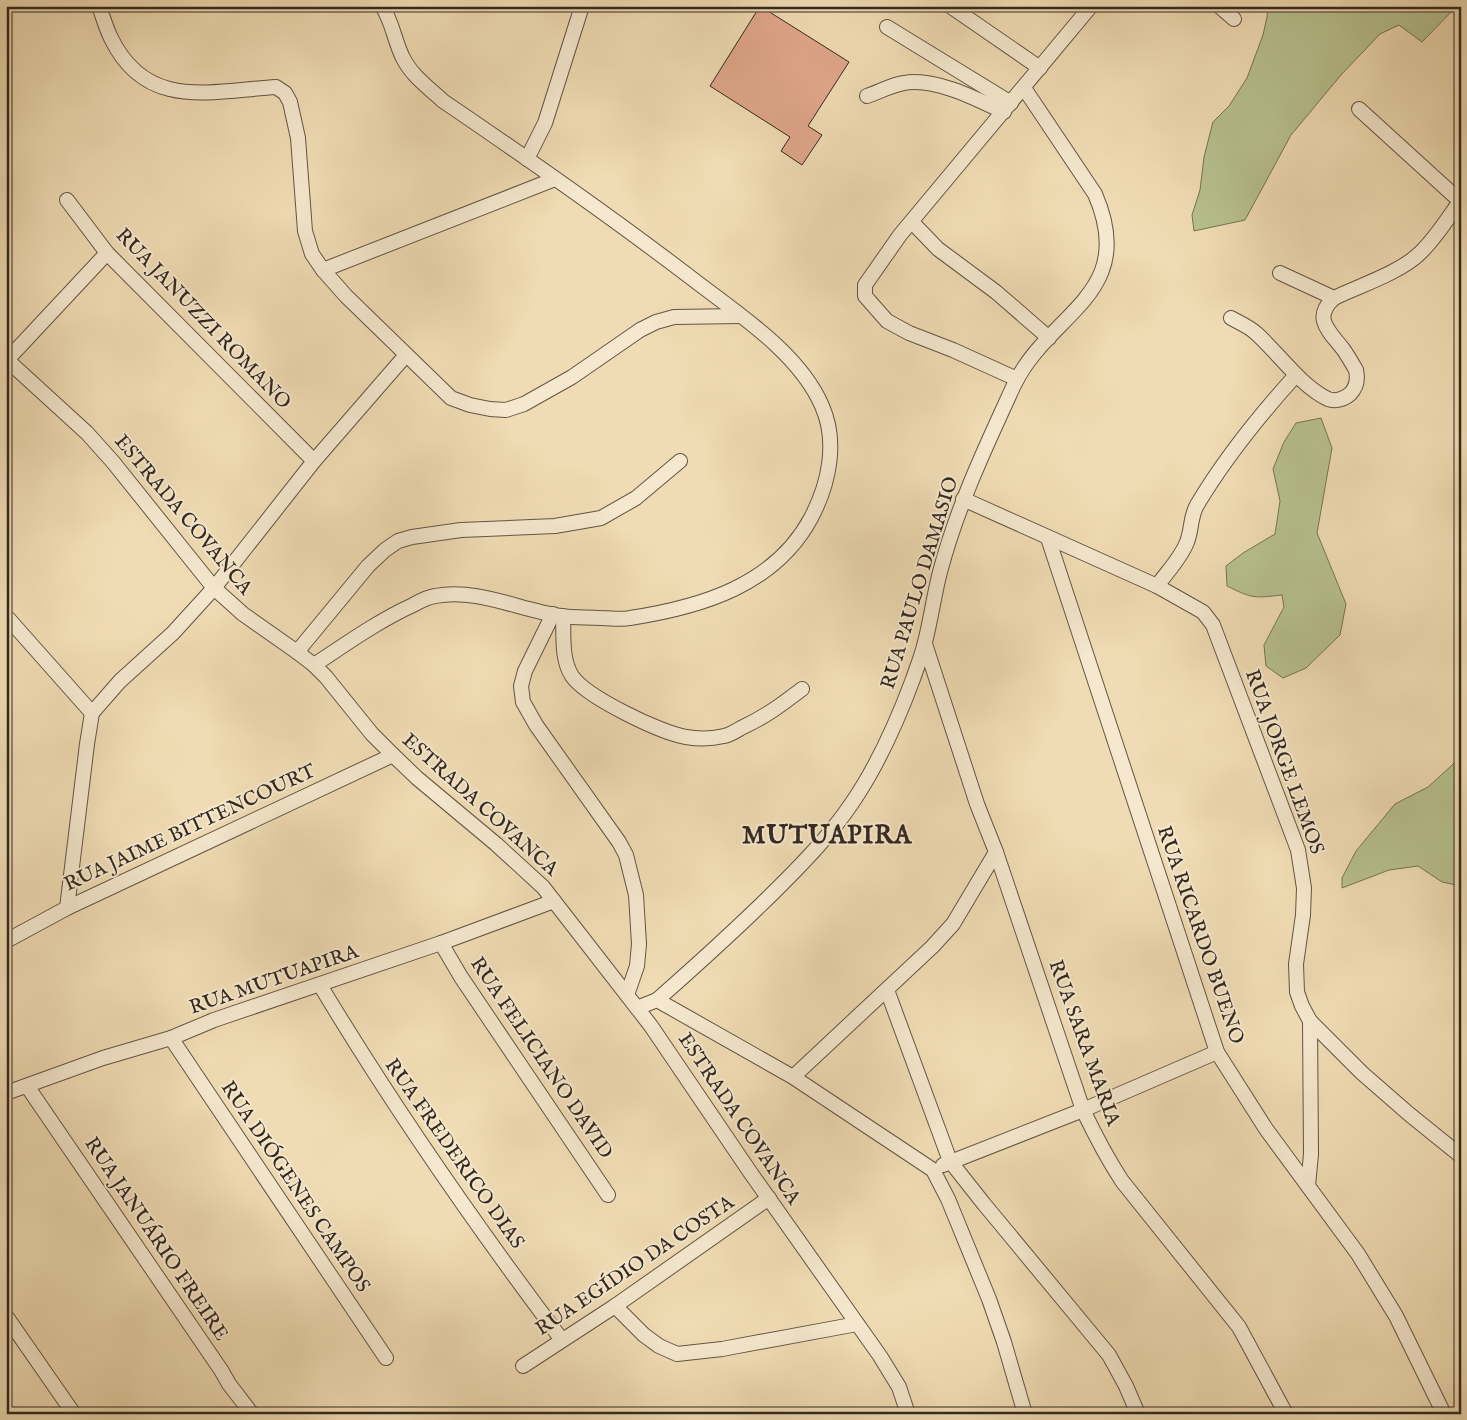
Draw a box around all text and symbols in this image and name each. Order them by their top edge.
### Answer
street label: RUA JANUZZI ROMANO [110,223,296,415]
street label: ESTRADA COVANCA [109,430,258,601]
street label: RUA PAULO DAMASIO [876,474,964,692]
street label: RUA JORGE LEMOS [1239,666,1329,858]
street label: ESTRADA COVANCA [397,728,564,882]
street label: RUA JAIME BITTENCOURT [60,759,320,897]
district label: MUTUAPIRA [742,820,912,852]
street label: RUA RICARDO BUENO [1151,823,1249,1047]
street label: RUA MUTUAPIRA [186,939,362,1021]
street label: RUA FELICIANO DAVID [464,952,618,1164]
street label: RUA SARA MARIA [1042,957,1126,1130]
street label: ESTRADA COVANCA [672,1028,806,1210]
street label: RUA FREDERICO DIAS [379,1054,529,1254]
street label: RUA DIÓGENES CAMPOS [215,1077,375,1297]
street label: RUA JANUÁRIO FREIRE [78,1132,234,1346]
street label: RUA EGÍDIO DA COSTA [531,1190,739,1342]

